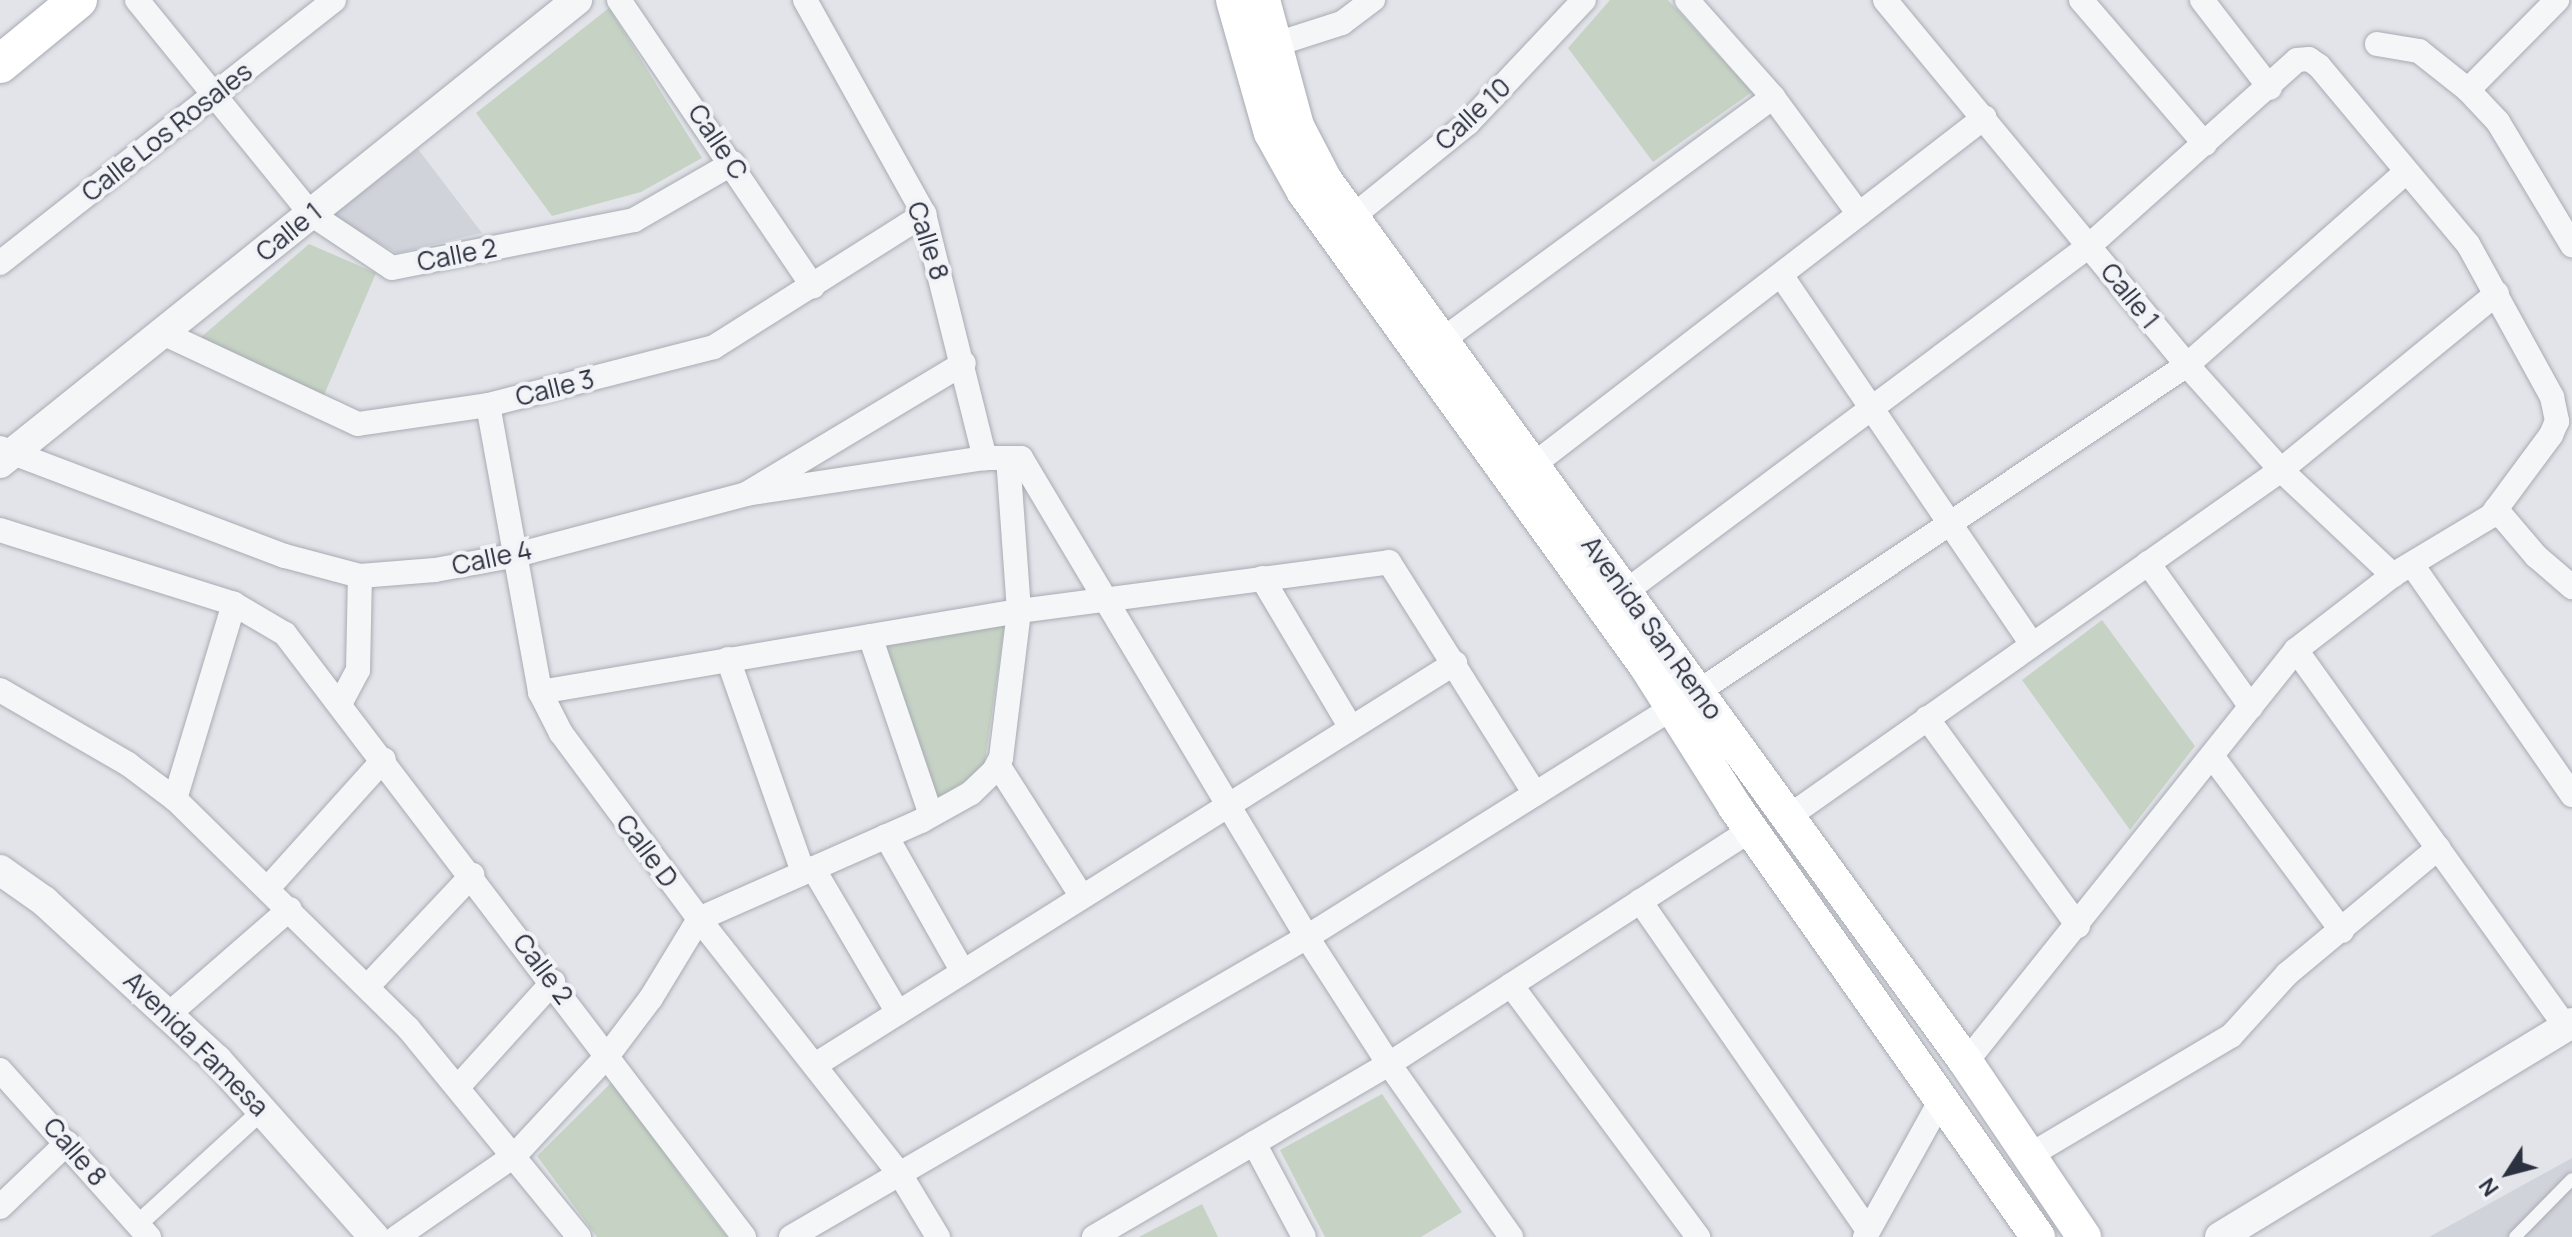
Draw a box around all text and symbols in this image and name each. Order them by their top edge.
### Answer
street label: Calle Los Rosales [76,56,258,208]
street label: Calle 10 [1429,71,1517,157]
street label: Calle C [682,98,754,186]
street label: Calle 1 [250,196,328,268]
street label: Calle 8 [901,198,955,284]
street label: Calle 2 [415,232,499,278]
street label: Calle 1 [2094,257,2166,335]
street label: Calle 3 [512,363,598,413]
street label: Avenida San Remo [1575,530,1729,726]
street label: Calle 4 [449,534,535,582]
street label: Calle D [610,808,684,894]
street label: Calle 2 [506,928,580,1010]
street label: Avenida Famesa [117,965,275,1123]
street label: Calle 8 [37,1111,113,1193]
north arrow [2468,1133,2548,1213]
text: N [2472,1172,2505,1202]

